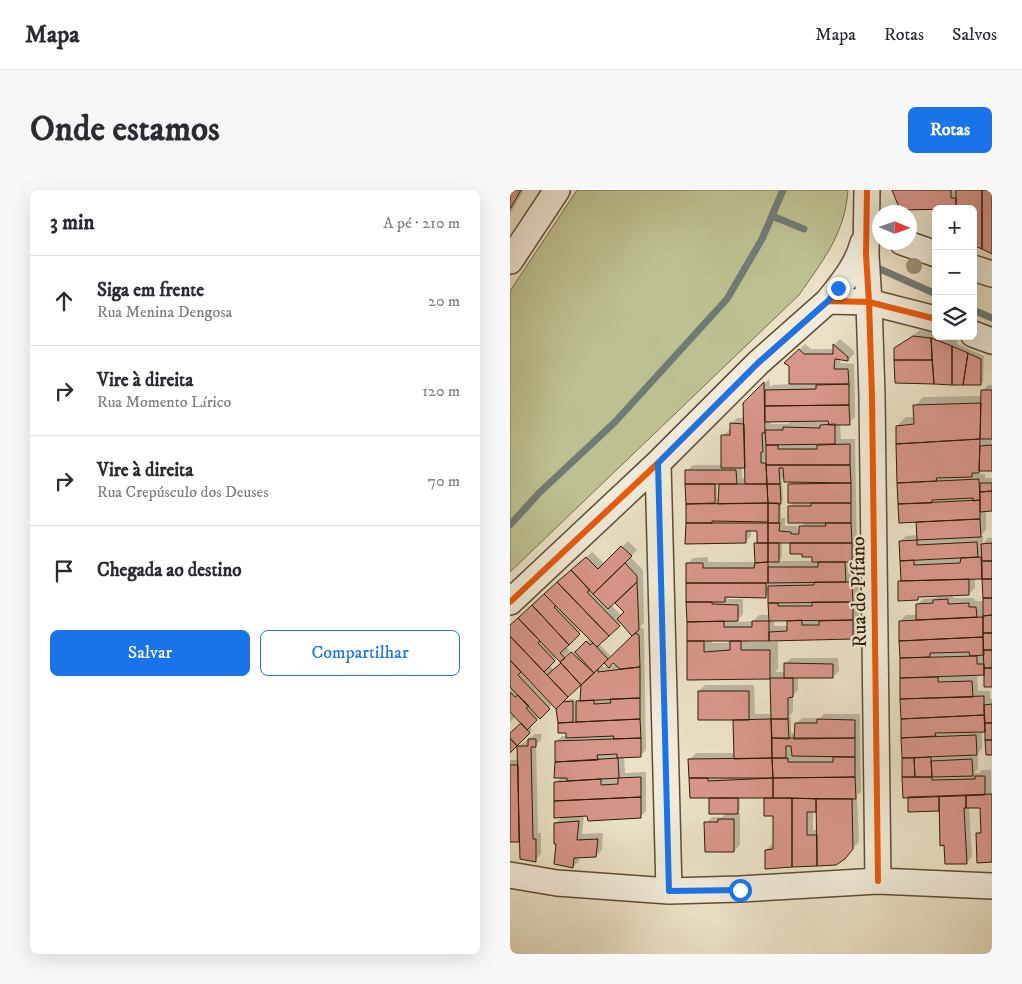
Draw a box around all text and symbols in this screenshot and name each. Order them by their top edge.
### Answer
text: Mapa [25,20,79,50]
text: Mapa [815,24,856,46]
text: Rotas [884,24,924,46]
text: Salvos [952,24,997,46]
button: Rotas [908,107,992,153]
text: Onde estamos [30,108,220,152]
north arrow [872,205,917,250]
map controls [932,205,977,340]
button: + [932,205,977,250]
text: 3 min [50,210,95,236]
text: A pé · 210 m [383,213,460,233]
button: − [932,250,977,295]
route end [827,277,850,300]
text: Siga em frente [97,279,204,302]
icon: ahead [50,287,78,315]
text: 20 m [428,291,460,311]
button: layers [932,295,977,340]
text: Rua Menina Dengosa [97,302,232,322]
text: Vire à direita [97,369,193,392]
icon: right [50,377,78,405]
text: 120 m [422,381,460,401]
text: Rua Momento Lírico [97,392,231,412]
text: Vire à direita [97,459,193,482]
icon: right [50,467,78,495]
text: 70 m [428,471,460,491]
text: Rua Crepúsculo dos Deuses [97,482,269,502]
street label: Rua do Pífano [846,536,873,648]
icon: arrive [50,557,78,585]
text: Chegada ao destino [97,559,242,582]
button: Salvar [50,630,250,676]
button: Compartilhar [260,630,460,676]
route start [729,879,752,902]

